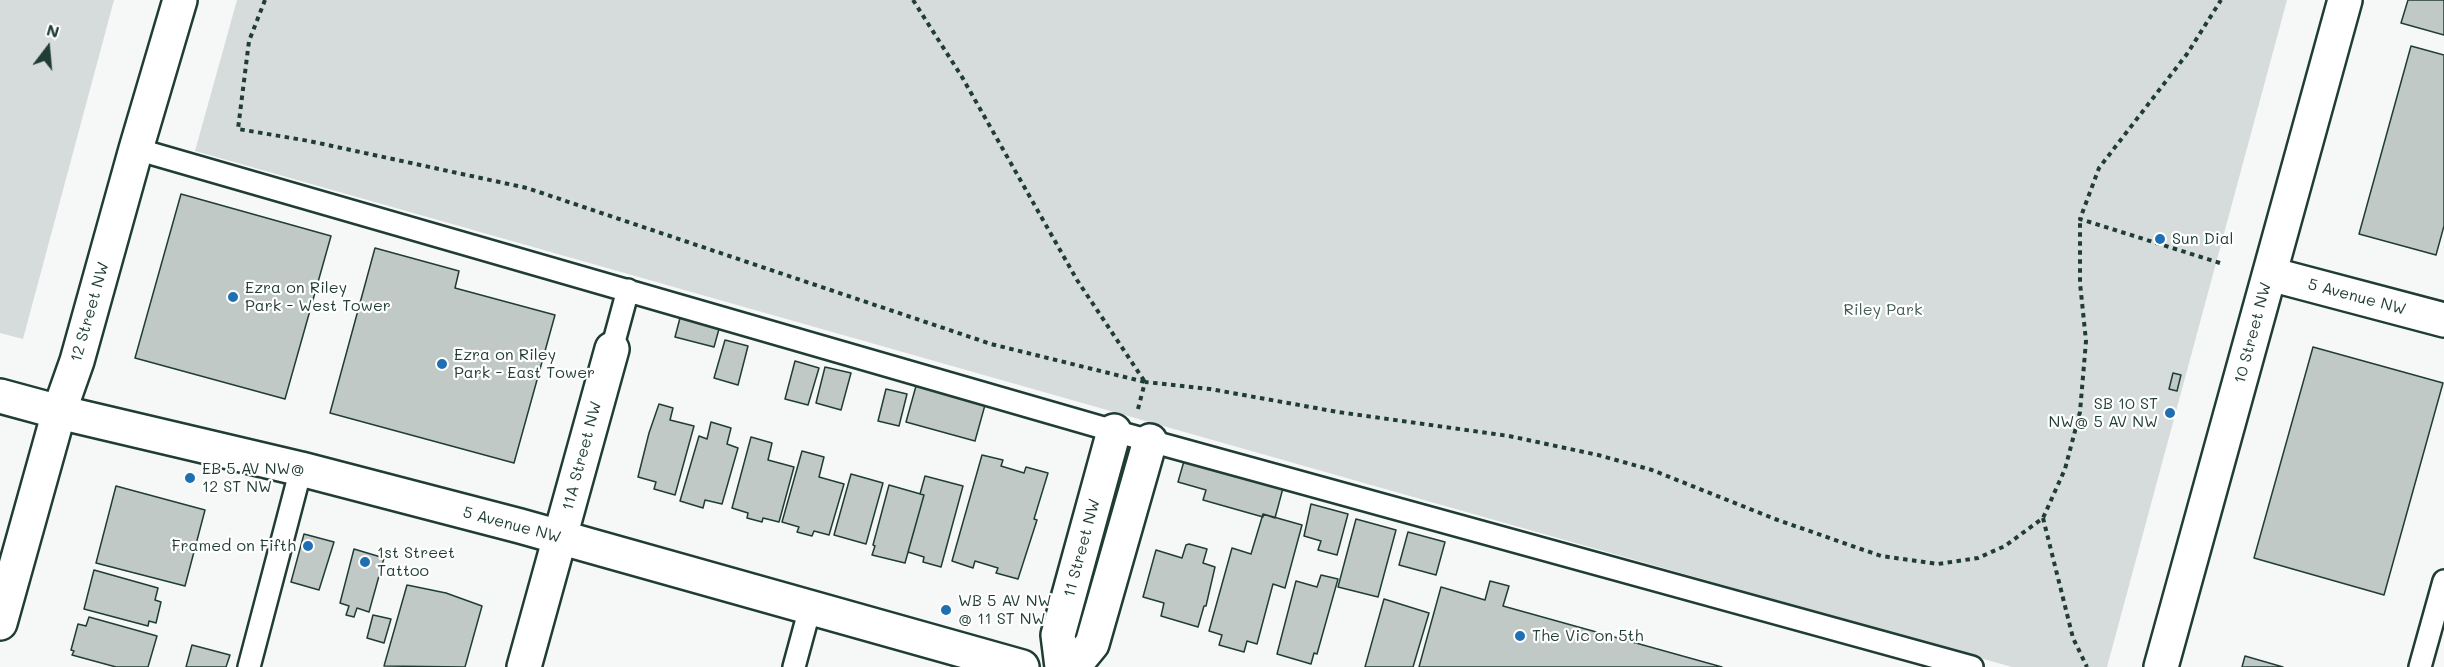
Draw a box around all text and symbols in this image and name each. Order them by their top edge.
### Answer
north arrow [18,18,78,78]
text: N [44,18,62,42]
place label: Sun Dial [2172,229,2234,249]
marker: Sun Dial [2153,232,2167,246]
street label: 12 Street NW [67,260,113,364]
street label: 5 Avenue NW [2306,275,2408,319]
place label: Ezra on Riley Park - West Tower [245,278,391,316]
street label: 10 Street NW [2230,280,2276,386]
marker: Ezra on Riley Park - West Tower [226,290,240,304]
park label: Riley Park [1844,300,1922,320]
place label: Ezra on Riley Park - East Tower [454,345,595,383]
marker: Ezra on Riley Park - East Tower [435,357,449,371]
place label: SB 10 ST NW@ 5 AV NW [2048,394,2158,432]
street label: 11A Street NW [558,399,606,513]
marker: SB 10 ST NW@ 5 AV NW [2163,406,2177,420]
place label: EB 5 AV NW@ 12 ST NW [202,459,305,497]
marker: EB 5 AV NW@ 12 ST NW [183,471,197,485]
street label: 11 Street NW [1060,497,1104,599]
street label: 5 Avenue NW [461,503,563,547]
place label: Framed on Fifth [172,536,296,556]
marker: Framed on Fifth [301,539,315,553]
place label: 1st Street Tattoo [377,543,455,581]
marker: 1st Street Tattoo [358,555,372,569]
place label: WB 5 AV NW @ 11 ST NW [958,591,1051,629]
marker: WB 5 AV NW @ 11 ST NW [939,603,953,617]
place label: The Vic on 5th [1532,626,1644,646]
marker: The Vic on 5th [1513,629,1527,643]

